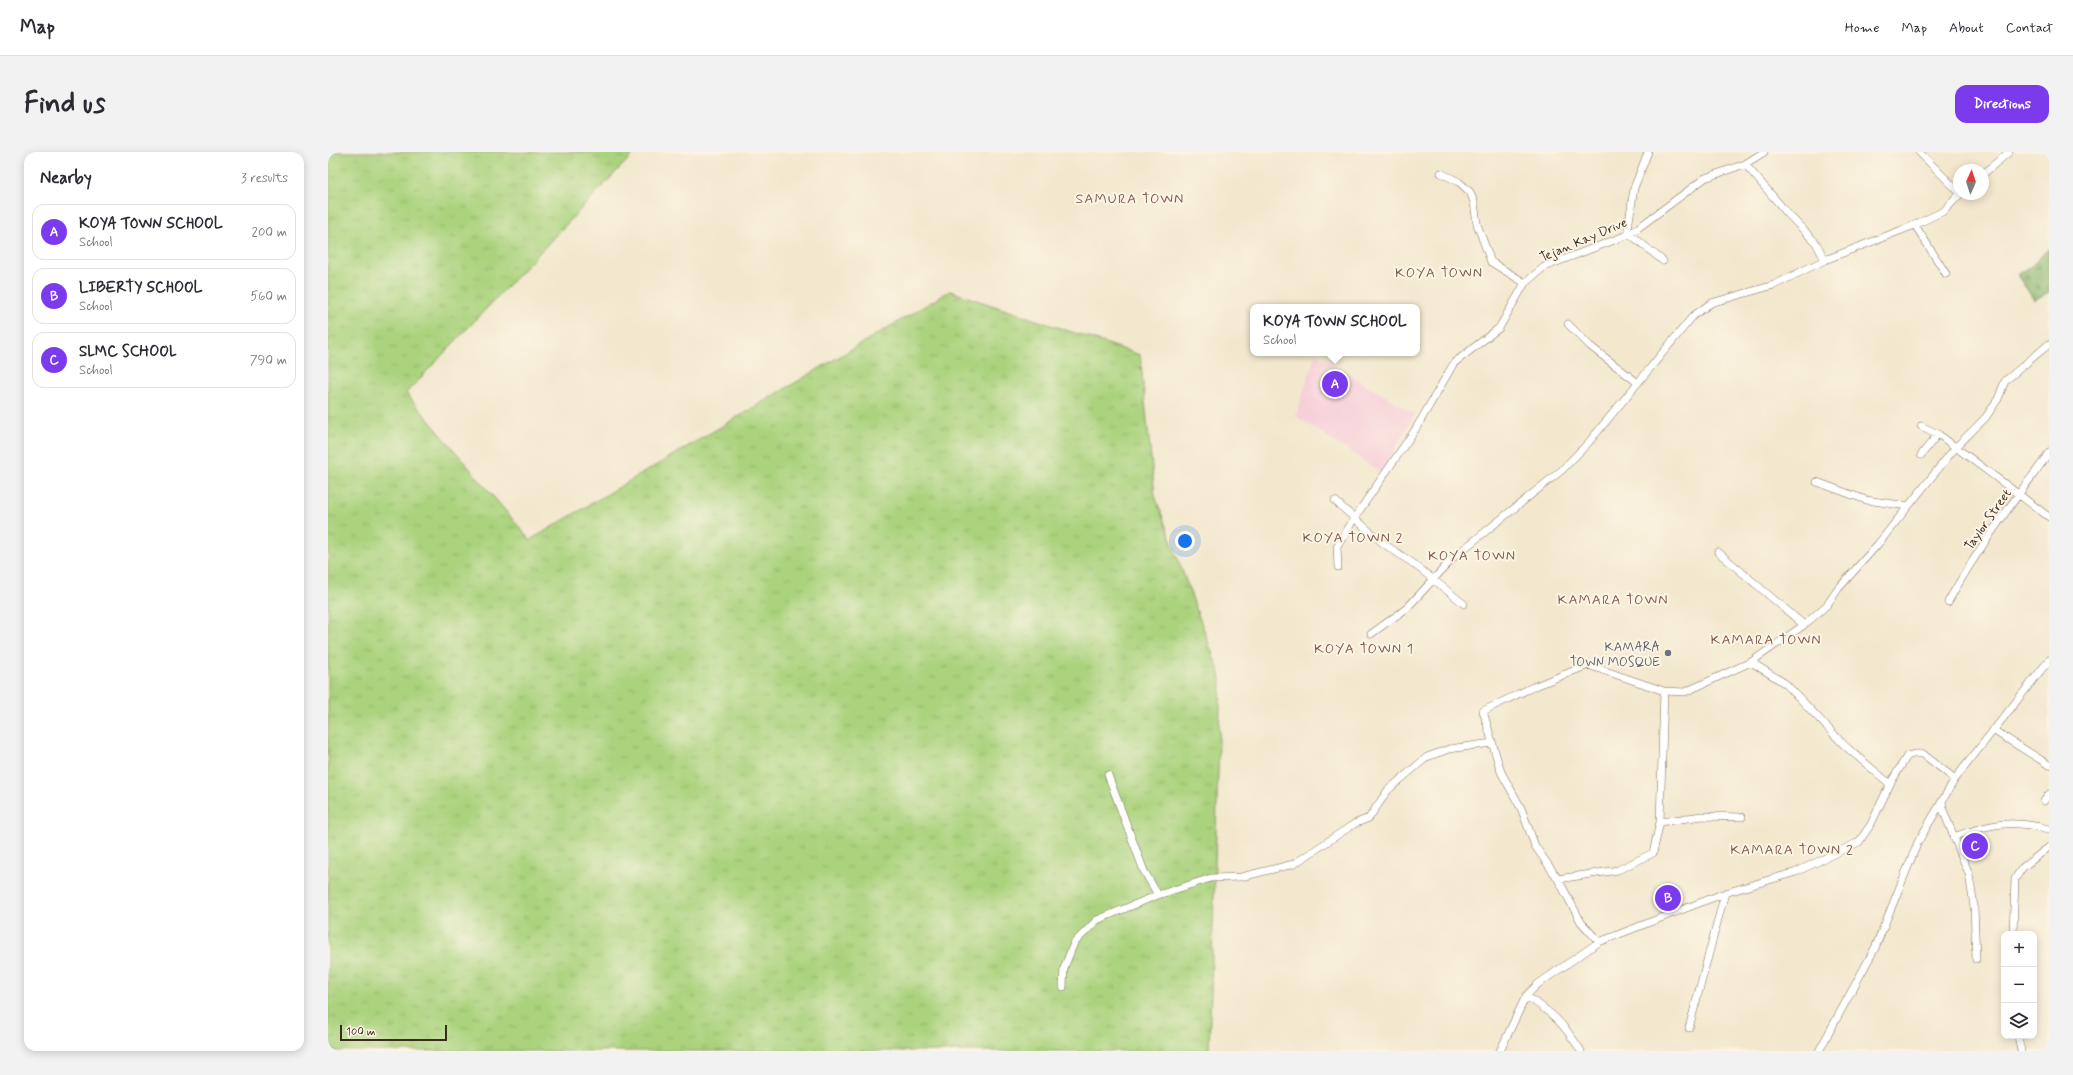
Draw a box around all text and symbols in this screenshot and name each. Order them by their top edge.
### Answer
text: Map [20,15,55,40]
text: Home [1845,19,1879,37]
text: Map [1901,19,1927,37]
text: About [1949,19,1984,37]
text: Contact [2006,19,2053,37]
button: Directions [1955,85,2049,123]
text: Find us [24,86,105,123]
north arrow [1953,164,1989,200]
text: Nearby [40,167,92,189]
text: 3 results [241,170,288,187]
district label: SAMURA TOWN [1076,190,1184,208]
text: KOYA TOWN SCHOOL [79,214,223,234]
street label: Tejan Kay Drive [1537,214,1630,266]
text: A [50,224,58,241]
text: 200 m [252,224,287,241]
text: School [79,234,113,251]
district label: KOYA TOWN [1395,264,1483,282]
text: LIBERTY SCHOOL [79,278,203,298]
text: B [50,288,58,305]
text: 560 m [250,288,287,305]
text: School [79,298,113,315]
popup [1250,304,1420,356]
text: KOYA TOWN SCHOOL [1263,312,1407,332]
text: School [1263,332,1297,349]
text: SLMC SCHOOL [79,342,177,362]
text: C [49,352,59,369]
text: 790 m [250,352,287,369]
text: School [79,362,113,379]
pin: A [1322,369,1348,399]
street label: Taylor Street [1961,486,2016,554]
district label: KOYA TOWN 2 [1303,529,1403,547]
your location [1175,531,1195,551]
district label: KOYA TOWN [1428,547,1516,565]
district label: KAMARA TOWN [1558,591,1668,609]
district label: KAMARA TOWN [1711,631,1821,649]
place label: KAMARA TOWN MOSQUE [1570,639,1661,671]
district label: KOYA TOWN 1 [1314,640,1414,658]
marker: KAMARA TOWN MOSQUE [1663,648,1673,658]
pin: C [1962,831,1988,861]
district label: KAMARA TOWN 2 [1730,841,1854,859]
pin: B [1655,883,1681,913]
map controls [2001,931,2037,1039]
button: + [2001,931,2037,967]
button: − [2001,967,2037,1003]
button: layers [2001,1003,2037,1039]
scale bar [340,1023,447,1042]
text: 100 m [346,1025,376,1039]

